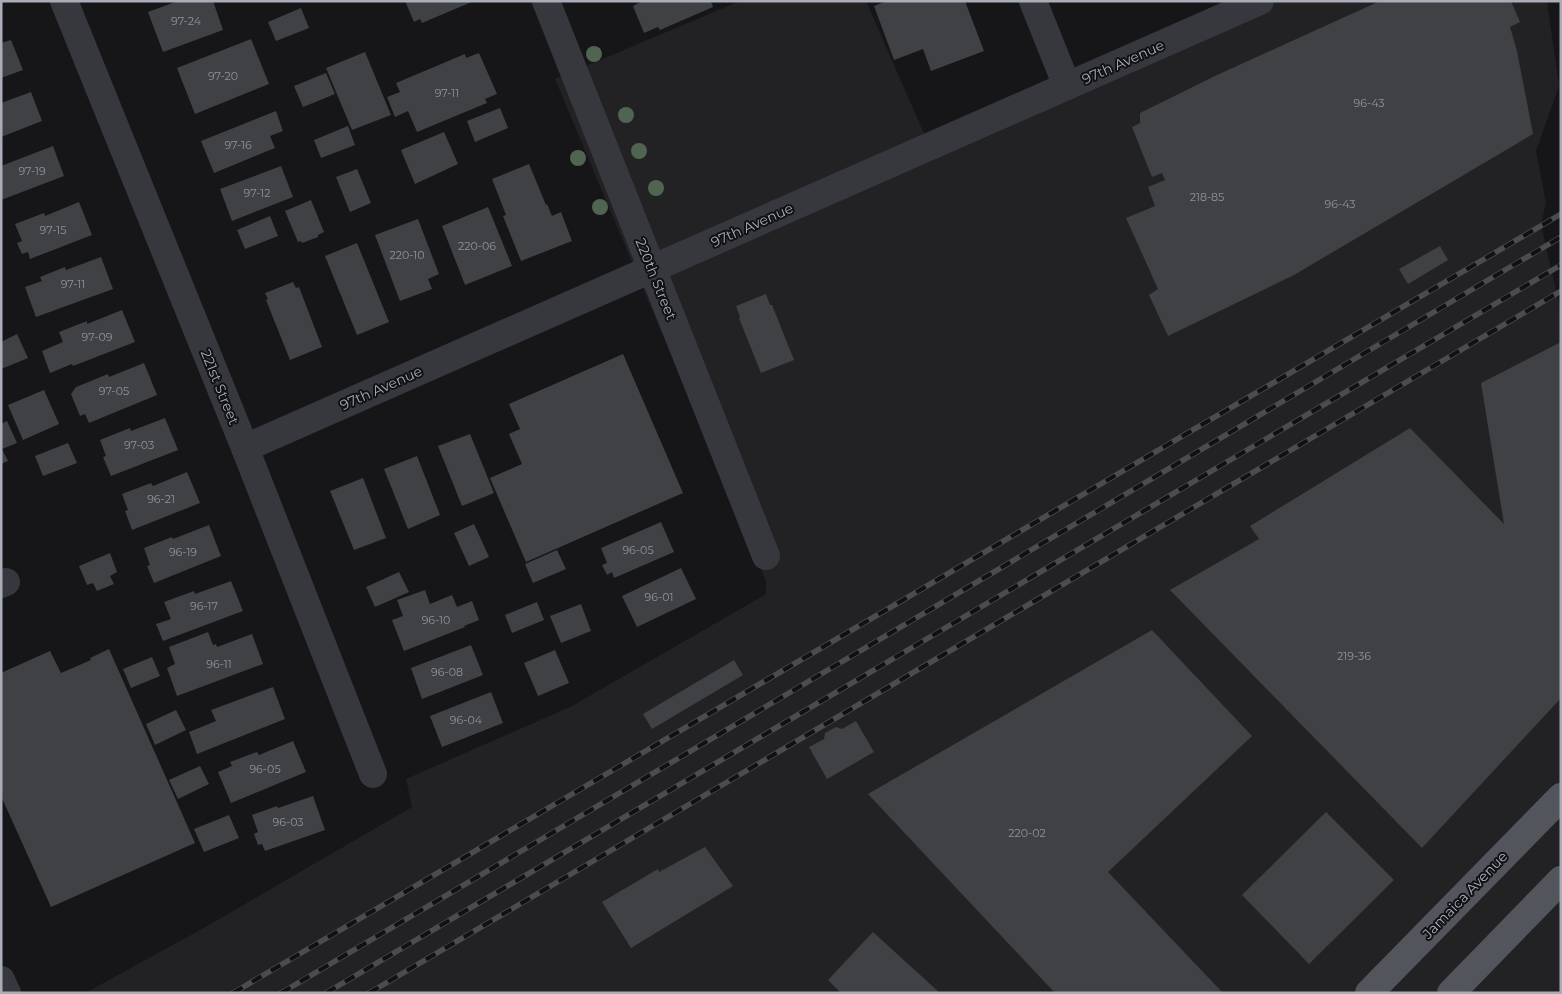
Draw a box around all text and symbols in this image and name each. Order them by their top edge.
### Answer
house number: 97-24 [171,14,202,28]
street label: 97th Avenue [1079,36,1167,88]
house number: 97-20 [208,69,238,83]
house number: 97-11 [435,86,459,100]
house number: 96-43 [1353,96,1385,110]
house number: 97-16 [224,138,252,152]
house number: 97-19 [18,164,46,178]
house number: 97-12 [244,186,270,200]
house number: 218-85 [1190,190,1224,204]
house number: 96-43 [1324,197,1356,211]
street label: 97th Avenue [708,199,796,251]
house number: 97-15 [40,223,66,237]
street label: 220th Street [631,236,681,323]
house number: 220-06 [458,239,496,253]
house number: 220-10 [389,248,425,262]
house number: 97-11 [61,277,85,291]
house number: 97-09 [82,330,113,344]
street label: 221st Street [197,347,243,428]
street label: 97th Avenue [337,362,425,414]
house number: 97-05 [99,384,129,398]
house number: 97-03 [124,438,154,452]
house number: 96-21 [147,492,175,506]
house number: 96-05 [622,543,654,557]
house number: 96-19 [169,545,197,559]
house number: 96-01 [645,590,674,604]
house number: 96-17 [190,599,218,613]
house number: 96-10 [422,613,450,627]
house number: 219-36 [1337,649,1371,663]
house number: 96-11 [206,657,232,671]
house number: 96-08 [431,665,463,679]
house number: 96-04 [450,713,483,727]
house number: 96-05 [249,762,281,776]
house number: 96-03 [272,815,304,829]
house number: 220-02 [1008,826,1046,840]
street label: Jamaica Avenue [1418,847,1511,943]

